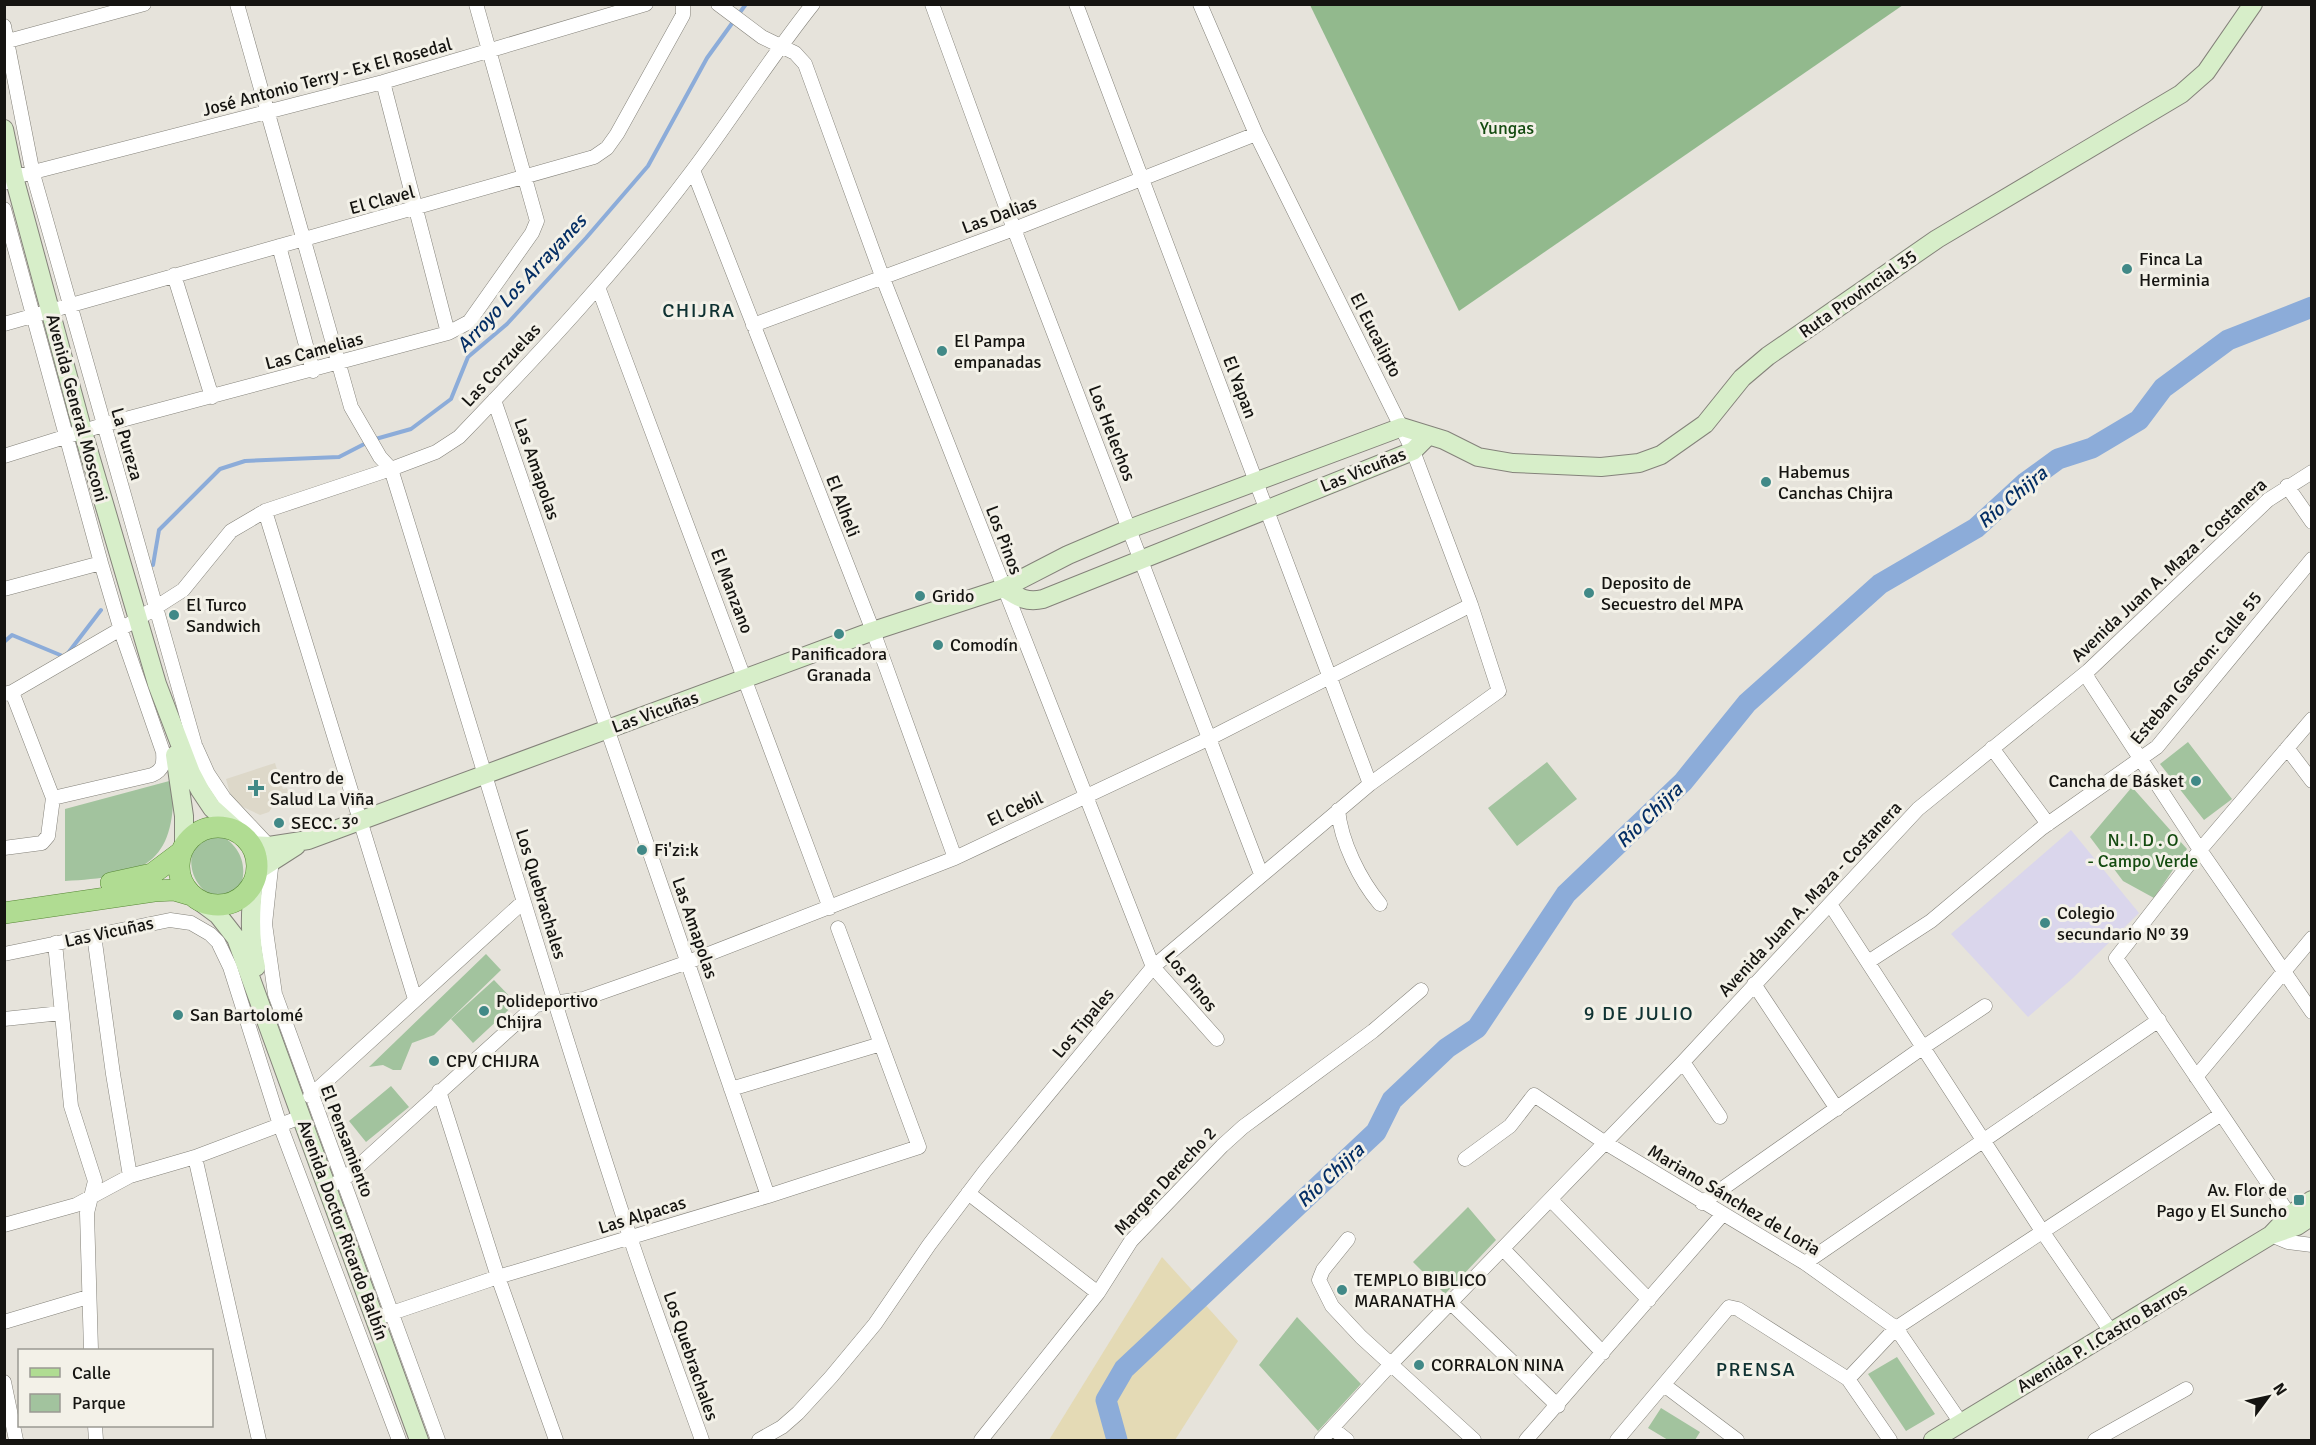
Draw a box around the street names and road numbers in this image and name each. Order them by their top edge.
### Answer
street label: José Antonio Terry - Ex El Rosedal [200,33,454,121]
street label: El Clavel [347,181,417,219]
street label: Las Dalias [959,191,1039,239]
street label: Ruta Provincial 35 [1795,245,1921,343]
street label: El Eucalipto [1345,289,1407,381]
street label: Avenida General Mosconi [41,312,113,504]
street label: Las Corzuelas [457,319,545,411]
street label: Las Camelias [263,327,365,375]
street label: El Yapan [1218,353,1262,421]
street label: Los Helechos [1084,382,1140,484]
street label: La Pureza [106,405,148,483]
street label: Las Amapolas [509,415,565,523]
street label: Las Vicuñas [1317,443,1409,497]
street label: El Alheli [821,472,865,540]
street label: Avenida Juan A. Maza - Costanera [2067,474,2271,666]
street label: Los Pinos [981,502,1027,578]
street label: El Manzano [706,545,758,637]
street label: Esteban Gascon: Calle 55 [2126,587,2266,749]
street label: Las Vicuñas [609,686,701,738]
street label: El Cebil [984,787,1046,831]
street label: Avenida Juan A. Maza - Costanera [1714,797,1906,1001]
street label: Los Quebrachales [511,826,571,962]
street label: Las Amapolas [667,874,723,982]
street label: Las Vicuñas [62,912,156,952]
street label: Los Pinos [1160,946,1222,1016]
street label: Los Tipales [1047,983,1119,1062]
street label: El Pensamiento [315,1082,379,1200]
street label: Avenida Doctor Ricardo Balbín [293,1117,393,1343]
street label: Margen Derecho 2 [1109,1122,1221,1240]
street label: Mariano Sánchez de Loria [1644,1140,1824,1260]
street label: Las Alpacas [596,1191,689,1239]
street label: Avenida P. I.Castro Barros [2013,1278,2191,1398]
street label: Los Quebrachales [659,1289,723,1424]

